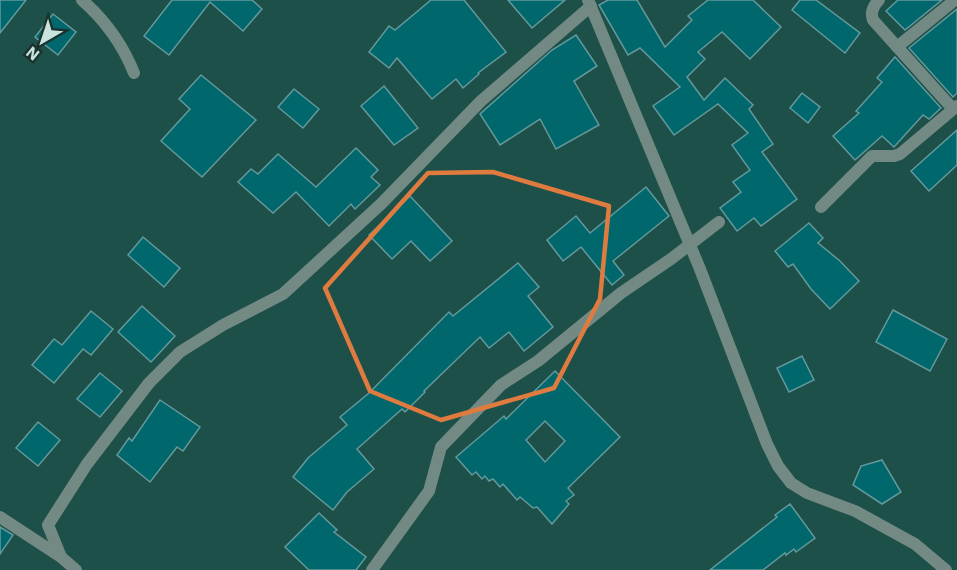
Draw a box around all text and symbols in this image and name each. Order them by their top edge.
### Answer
north arrow [12,12,72,72]
text: N [22,42,43,65]

